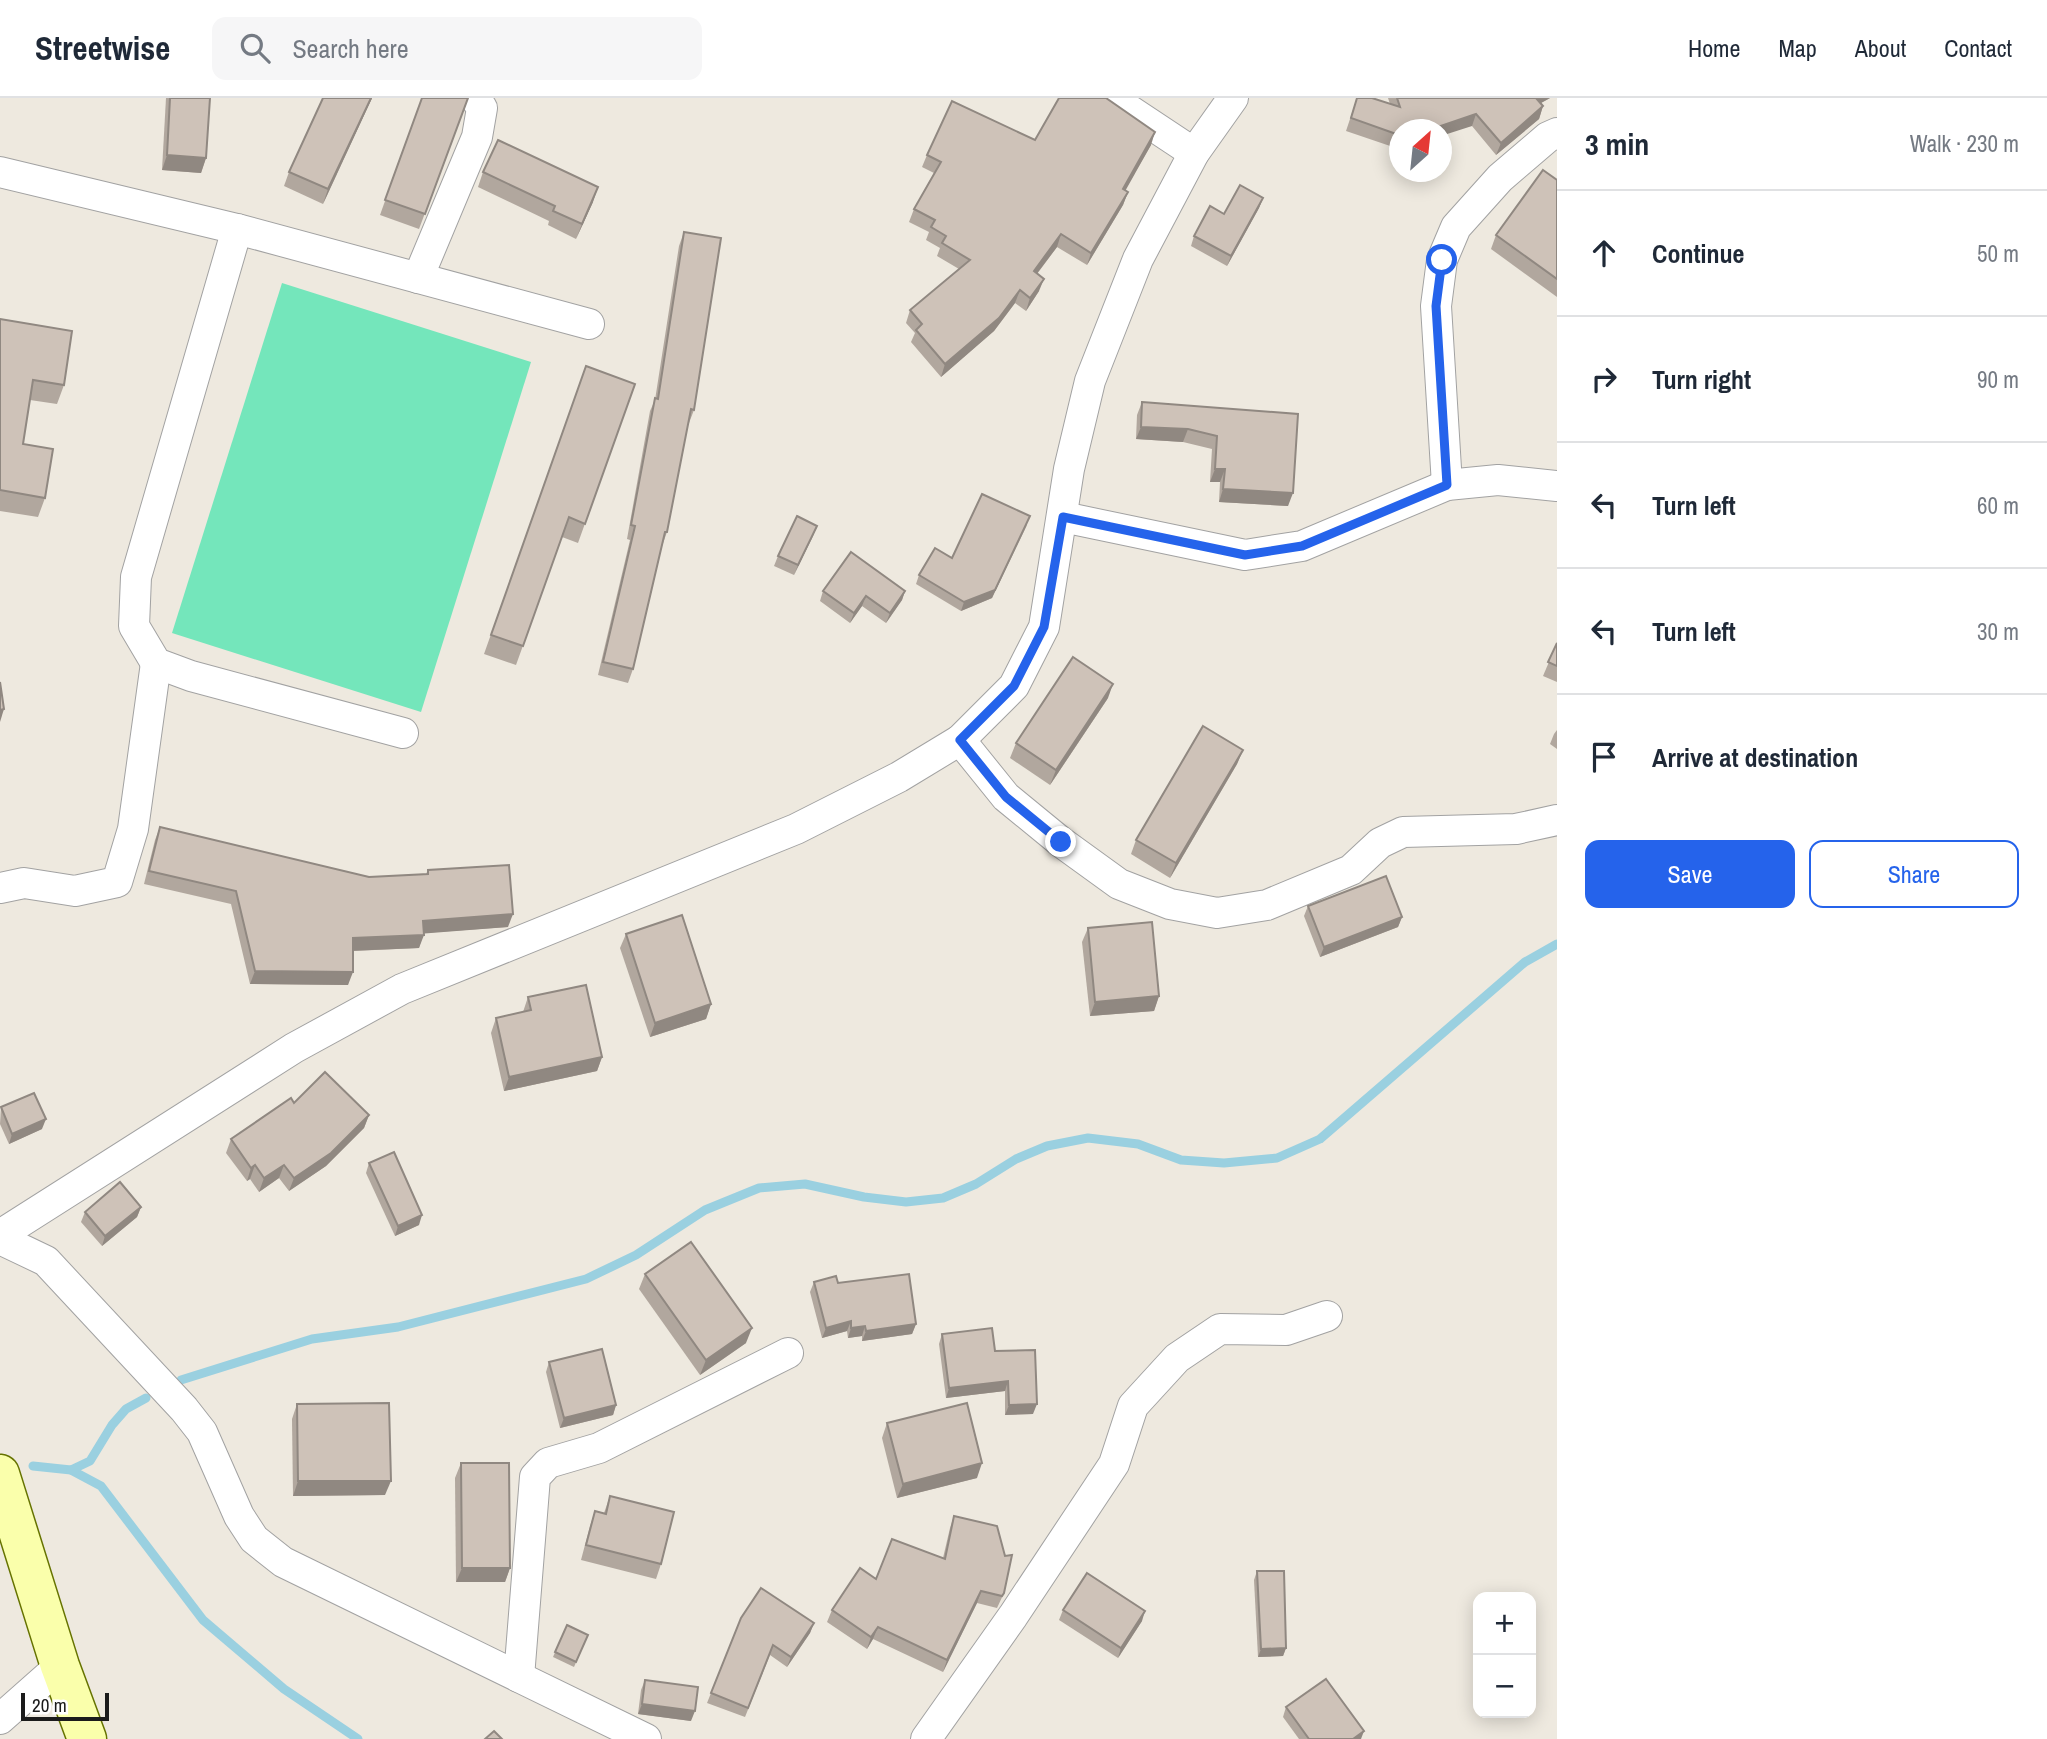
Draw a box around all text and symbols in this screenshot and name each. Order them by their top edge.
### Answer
search box [212,17,702,80]
text: Streetwise [35,26,170,70]
icon: search [236,29,274,67]
text: Search here [292,31,409,66]
text: Home [1688,32,1740,64]
text: Map [1778,32,1817,64]
text: About [1855,32,1906,64]
text: Contact [1944,32,2012,64]
north arrow [1389,119,1452,182]
text: 3 min [1585,124,1649,164]
text: Walk · 230 m [1910,128,2019,159]
icon: ahead [1585,234,1623,272]
text: Continue [1652,236,1744,271]
text: 50 m [1977,238,2019,269]
route start [1426,244,1457,275]
icon: right [1585,360,1623,398]
text: Turn right [1652,362,1751,397]
text: 90 m [1977,364,2019,395]
icon: left [1585,486,1623,524]
text: Turn left [1652,488,1736,523]
text: 60 m [1977,490,2019,521]
icon: left [1585,612,1623,650]
text: Turn left [1652,614,1736,649]
text: 30 m [1977,616,2019,647]
icon: arrive [1585,738,1623,776]
text: Arrive at destination [1652,740,1858,775]
route end [1045,826,1076,857]
button: Save [1585,840,1795,908]
button: Share [1809,840,2019,908]
map controls [1473,1592,1536,1718]
button: + [1473,1592,1536,1655]
button: − [1473,1655,1536,1718]
scale bar [21,1690,108,1722]
text: 20 m [32,1692,67,1718]

